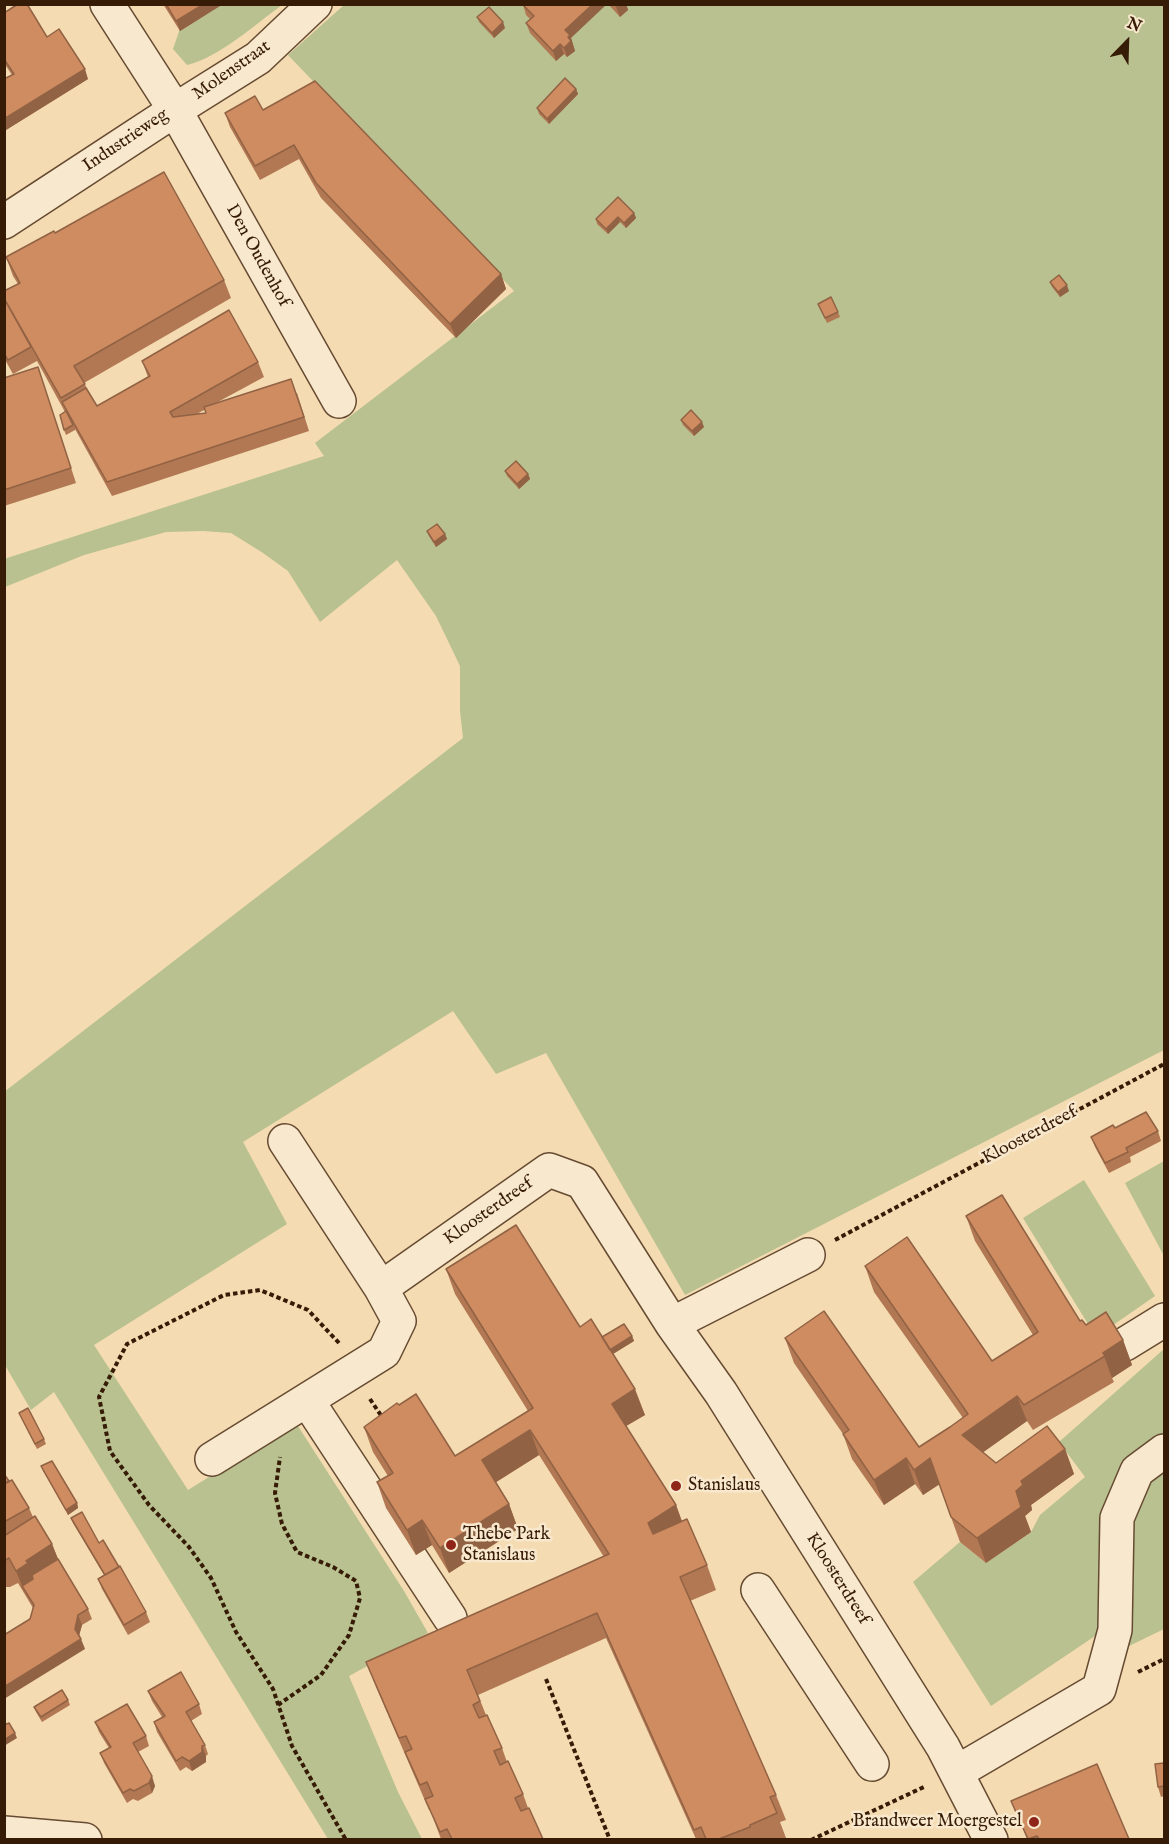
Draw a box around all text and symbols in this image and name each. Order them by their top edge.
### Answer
north arrow [1097,12,1157,72]
text: N [1124,14,1144,37]
street label: Molenstraat [189,36,275,106]
street label: Industrieweg [79,105,173,177]
street label: Den Oudenhof [220,201,294,311]
street label: Kloosterdreef [979,1102,1081,1170]
street label: Kloosterdreef [440,1173,538,1251]
place label: Stanislaus [688,1475,760,1497]
marker: Stanislaus [669,1479,683,1493]
place label: Thebe Park Stanislaus [463,1524,550,1567]
street label: Kloosterdreef [800,1529,874,1629]
marker: Thebe Park Stanislaus [444,1538,458,1552]
place label: Brandweer Moergestel [853,1811,1022,1833]
marker: Brandweer Moergestel [1027,1815,1041,1829]

